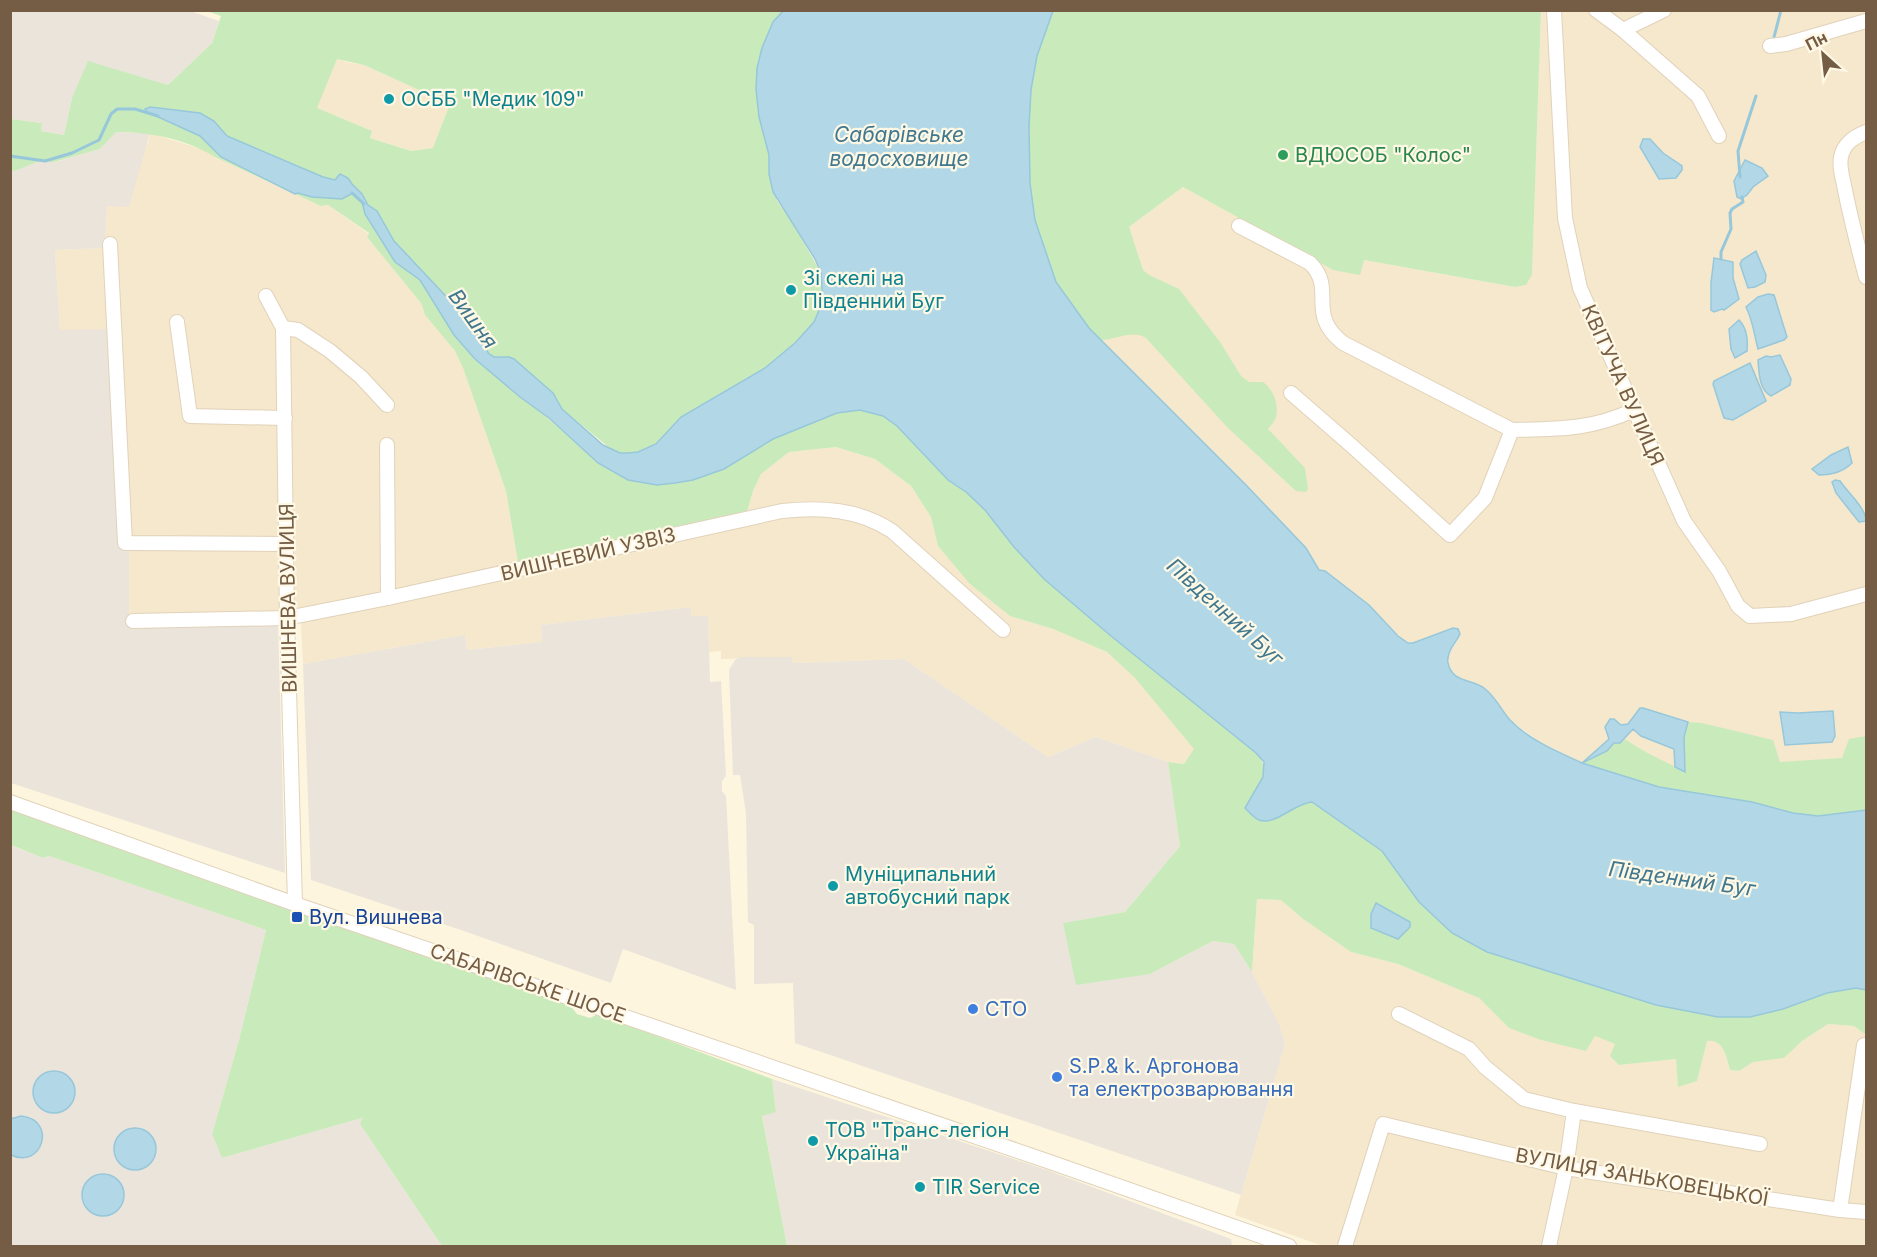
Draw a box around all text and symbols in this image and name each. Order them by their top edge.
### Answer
north arrow [1793,24,1853,84]
text: Пн [1802,27,1830,55]
place label: ОСББ "Медик 109" [401,87,585,111]
marker: ОСББ "Медик 109" [382,92,396,106]
water label: Сабарівське водосховище [829,122,969,171]
place label: ВДЮСОБ "Колос" [1295,143,1471,167]
marker: ВДЮСОБ "Колос" [1276,148,1290,162]
place label: Зі скелі на Південний Буг [803,266,944,313]
marker: Зі скелі на Південний Буг [784,283,798,297]
water label: Вишня [443,284,503,353]
street label: КВІТУЧА ВУЛИЦЯ [1577,301,1669,469]
street label: ВИШНЕВА ВУЛИЦЯ [274,503,302,693]
street label: ВИШНЕВИЙ УЗВІЗ [498,521,678,586]
water label: Південний Буг [1162,553,1289,671]
water label: Південний Буг [1607,856,1758,901]
place label: Муніципальний автобусний парк [845,862,1010,909]
marker: Муніципальний автобусний парк [826,879,840,893]
place label: Вул. Вишнева [309,905,443,929]
marker: Вул. Вишнева [290,910,304,924]
street label: САБАРІВСЬКЕ ШОСЕ [427,938,629,1028]
place label: СТО [985,997,1027,1021]
marker: СТО [966,1002,980,1016]
place label: S.P.& k. Аргонова та електрозварювання [1069,1054,1293,1101]
marker: S.P.& k. Аргонова та електрозварювання [1050,1070,1064,1084]
place label: ТОВ "Транс-легіон Україна" [825,1118,1009,1165]
marker: ТОВ "Транс-легіон Україна" [806,1134,820,1148]
street label: ВУЛИЦЯ ЗАНЬКОВЕЦЬКОЇ [1514,1143,1771,1211]
place label: TIR Service [932,1175,1040,1199]
marker: TIR Service [913,1180,927,1194]

